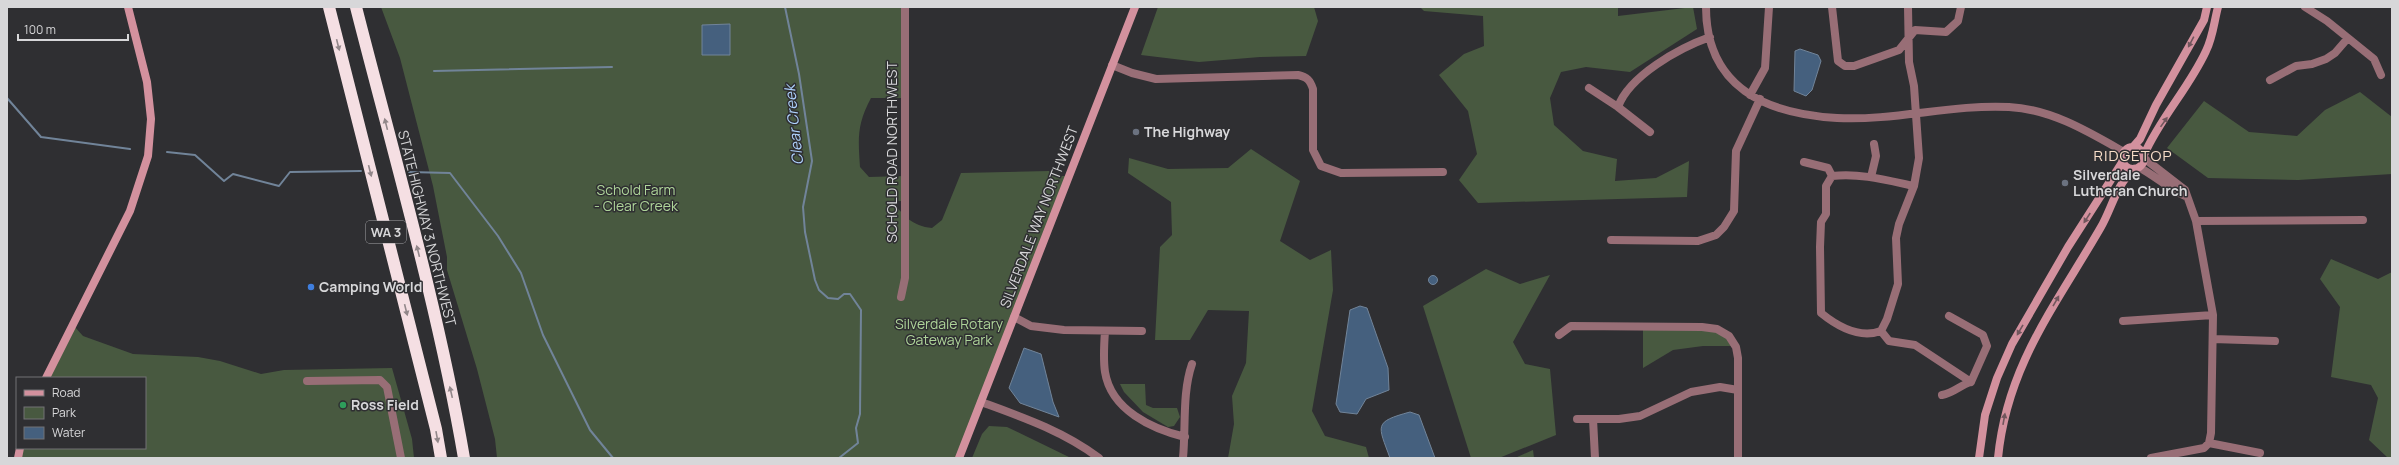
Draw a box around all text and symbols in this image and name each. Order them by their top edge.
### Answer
scale bar [18,16,128,42]
text: 100 m [24,21,56,38]
one-way arrow [2188,37,2195,48]
one-way arrow [336,39,342,51]
street label: SCHOLD ROAD NORTHWEST [882,61,901,243]
water label: Clear Creek [779,81,808,166]
one-way arrow [2160,116,2168,127]
one-way arrow [383,118,389,130]
place label: The Highway [1144,122,1230,141]
street label: SILVERDALE WAY NORTHWEST [995,123,1082,311]
marker: The Highway [1131,127,1141,137]
street label: STATE HIGHWAY 3 NORTHWEST [394,128,461,328]
district label: RIDGETOP [2093,145,2173,166]
one-way arrow [367,165,373,177]
place label: Silverdale Lutheran Church [2073,165,2188,200]
marker: Silverdale Lutheran Church [2060,178,2070,188]
park label: Schold Farm - Clear Creek [594,180,679,215]
one-way arrow [2083,213,2091,223]
road number: WA 3 [366,221,406,243]
one-way arrow [414,244,420,257]
place label: Camping World [319,277,422,296]
marker: Camping World [306,282,316,292]
one-way arrow [2052,295,2059,307]
one-way arrow [403,304,409,317]
park label: Silverdale Rotary Gateway Park [895,314,1004,349]
one-way arrow [2017,324,2024,336]
legend [16,377,146,449]
text: Road [52,384,80,401]
one-way arrow [448,386,454,398]
place label: Ross Field [351,395,419,414]
marker: Ross Field [338,400,348,410]
text: Park [52,404,77,421]
one-way arrow [2001,413,2007,426]
text: Water [52,424,86,441]
one-way arrow [434,430,440,443]

